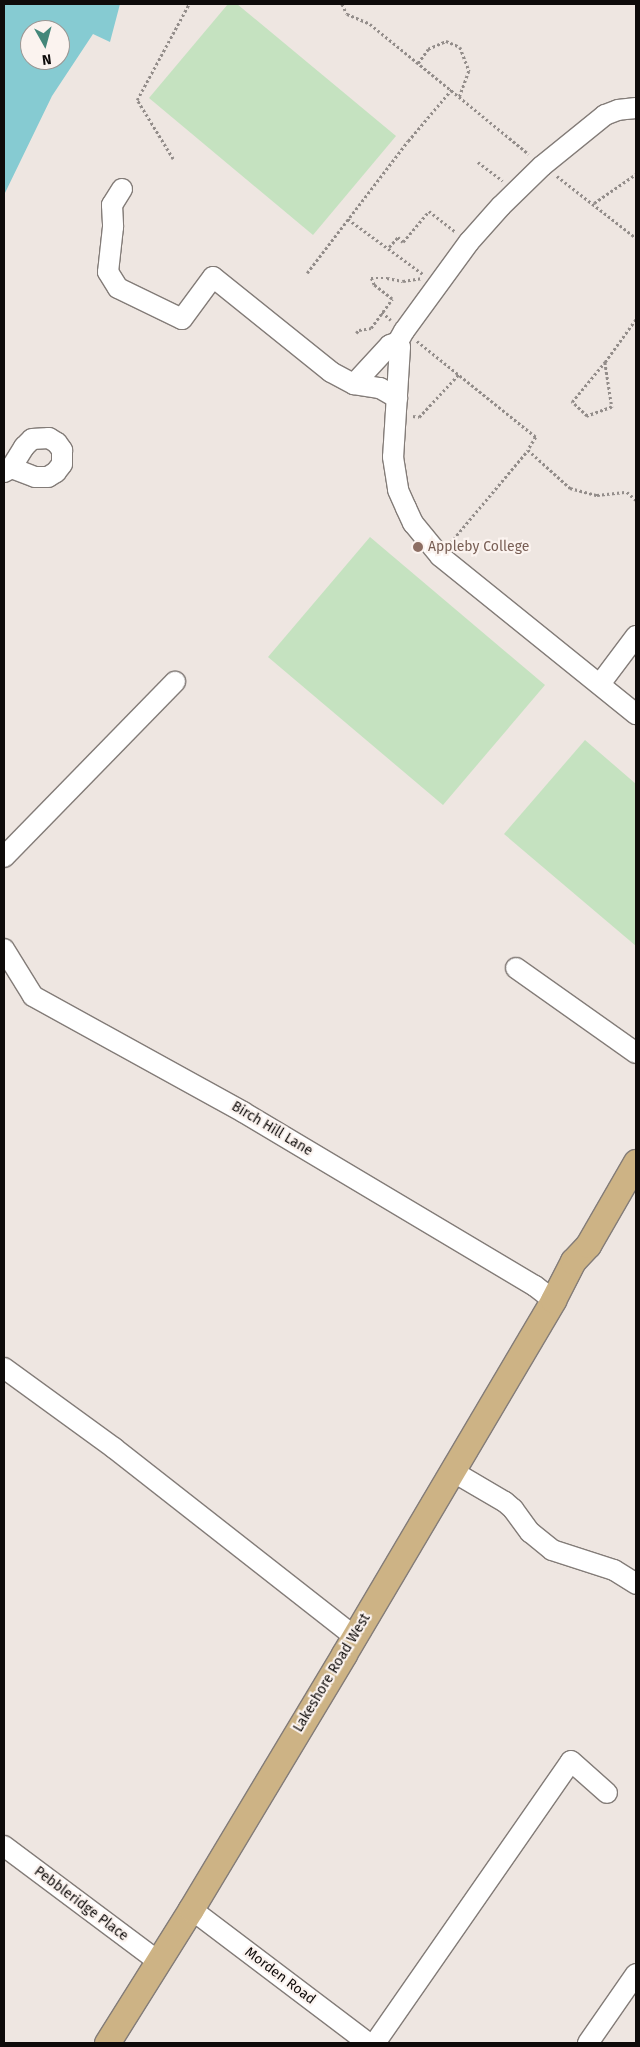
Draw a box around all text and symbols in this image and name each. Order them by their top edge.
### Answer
north arrow [20,20,70,70]
text: N [41,50,52,68]
place label: Appleby College [428,539,529,555]
marker: Appleby College [412,541,424,553]
street label: Birch Hill Lane [228,1098,316,1160]
street label: Lakeshore Road West [290,1611,374,1735]
street label: Pebbleridge Place [31,1863,131,1945]
street label: Morden Road [241,1944,319,2008]

